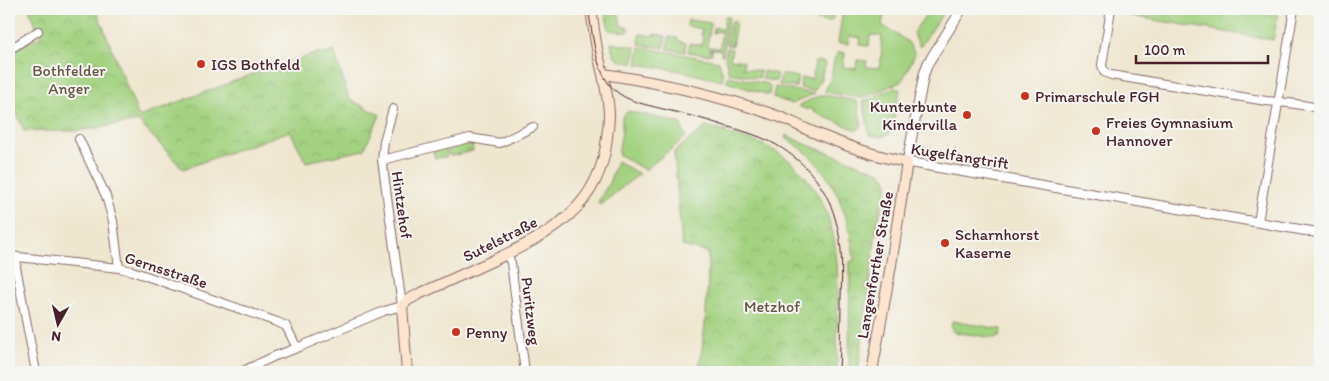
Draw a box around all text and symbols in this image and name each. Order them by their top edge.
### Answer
scale bar [1136,32,1269,64]
text: 100 m [1144,41,1186,59]
place label: IGS Bothfeld [211,55,301,74]
marker: IGS Bothfeld [195,58,207,70]
park label: Bothfelder Anger [32,61,106,98]
place label: Primarschule FGH [1035,87,1160,106]
marker: Primarschule FGH [1019,90,1031,102]
place label: Kunterbunte Kindervilla [870,97,958,134]
marker: Kunterbunte Kindervilla [961,109,973,121]
place label: Freies Gymnasium Hannover [1106,113,1234,150]
marker: Freies Gymnasium Hannover [1090,125,1102,137]
street label: Kugelfangtrift [910,139,1011,173]
street label: Hintzehof [388,170,416,240]
street label: Langenforther Straße [853,190,897,340]
street label: Sutelstraße [460,212,540,266]
place label: Scharnhorst Kaserne [955,225,1039,262]
marker: Scharnhorst Kaserne [939,237,951,249]
street label: Gernsstraße [122,248,210,292]
street label: Puritzweg [517,276,545,347]
park label: Metzhof [744,297,801,316]
north arrow [32,298,82,348]
place label: Penny [466,323,508,342]
marker: Penny [450,326,462,338]
text: N [50,327,62,345]

